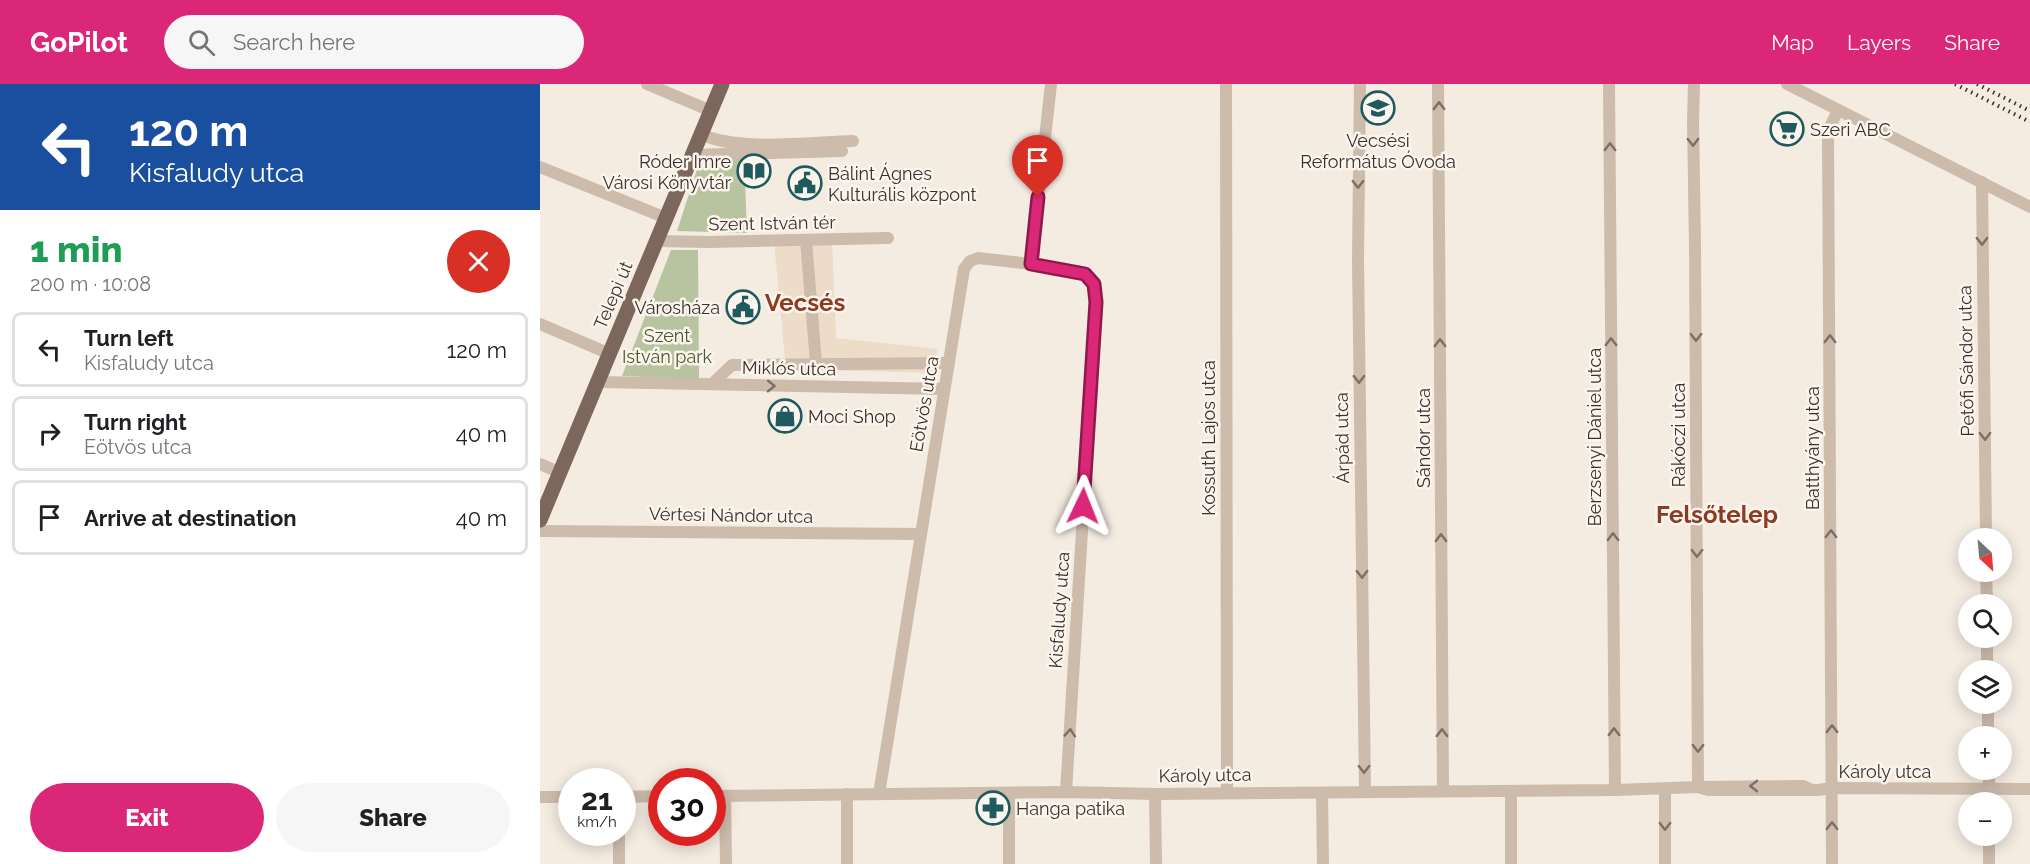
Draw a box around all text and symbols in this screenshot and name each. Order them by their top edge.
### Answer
search box [164,15,584,69]
text: GoPilot [30,26,128,59]
icon: search [185,26,218,59]
text: Search here [233,29,355,55]
text: Map [1771,30,1814,55]
text: Layers [1847,30,1911,55]
text: Share [1944,30,2000,55]
school or university icon: Vecsési Református Óvoda [1360,90,1396,126]
one-way arrow [1432,101,1445,110]
text: 120 m [129,107,248,156]
icon: left [30,108,108,186]
supermarket icon: Szeri ABC [1769,111,1805,147]
place label: Szeri ABC [1810,119,1891,140]
place label: Vecsési Református Óvoda [1300,130,1456,172]
pin [1012,135,1063,197]
one-way arrow [1687,138,1699,147]
one-way arrow [1604,142,1616,151]
icon: arrive [1021,144,1054,177]
place label: Róder Imre Városi Könyvtár [602,151,732,193]
library icon: Róder Imre Városi Könyvtár [736,153,772,189]
text: Kisfaludy utca [129,157,304,188]
place label: Bálint Ágnes Kulturális központ [828,162,976,205]
public building icon: Bálint Ágnes Kulturális központ [787,165,823,201]
one-way arrow [1352,180,1364,189]
street label: Szent István tér [708,211,836,235]
text: 1 min [30,228,122,270]
button: close [447,230,510,293]
one-way arrow [1976,236,1988,245]
street label: Telepi út [589,258,637,332]
text: 200 m · 10:08 [30,272,151,296]
street label: Petőfi Sándor utca [1954,285,1978,437]
district label: Vecsés [765,288,845,317]
public building icon: Városháza [725,289,761,325]
place label: Városháza [635,297,720,318]
text: Turn left [84,325,174,351]
park label: Szent István park [622,325,713,367]
icon: left [33,333,66,366]
one-way arrow [1690,333,1702,342]
one-way arrow [1824,335,1836,344]
text: 120 m [447,337,507,363]
one-way arrow [1605,337,1617,346]
one-way arrow [1434,338,1446,347]
street label: Berzsenyi Dániel utca [1584,348,1605,526]
text: Kisfaludy utca [84,351,214,375]
street label: Eötvös utca [905,355,943,453]
street label: Miklós utca [742,357,836,379]
street label: Kossuth Lajos utca [1198,360,1219,516]
one-way arrow [1353,375,1365,384]
one-way arrow [766,379,775,392]
street label: Rákóczi utca [1668,383,1689,487]
street label: Batthyány utca [1802,386,1823,510]
street label: Sándor utca [1413,388,1434,488]
street label: Árpád utca [1330,392,1353,484]
shop icon: Moci Shop [767,398,803,434]
place label: Moci Shop [808,406,896,427]
text: Turn right [84,409,187,435]
icon: right [33,417,66,450]
text: 40 m [456,421,507,447]
one-way arrow [1979,431,1991,440]
text: Eötvös utca [84,435,192,459]
position arrow [1051,474,1115,538]
district label: Felsőtelep [1656,500,1778,529]
icon: arrive [33,501,66,534]
street label: Vértesi Nándor utca [649,503,813,527]
text: Arrive at destination [84,505,297,531]
text: 40 m [456,505,507,531]
north arrow [1958,528,2012,582]
map controls [1958,528,2012,846]
one-way arrow [1825,530,1837,539]
one-way arrow [1607,532,1619,541]
one-way arrow [1435,533,1447,542]
one-way arrow [1691,549,1703,558]
street label: Kisfaludy utca [1044,551,1074,669]
one-way arrow [1355,570,1368,579]
button: search [1958,594,2012,648]
button: layers [1958,660,2012,714]
one-way arrow [1826,725,1838,734]
button: + [1958,726,2012,780]
one-way arrow [1608,727,1620,736]
one-way arrow [1436,728,1449,737]
one-way arrow [1063,729,1076,738]
one-way arrow [1692,744,1704,753]
street label: Károly utca [1839,761,1931,782]
street label: Károly utca [1158,764,1252,786]
one-way arrow [1358,765,1371,774]
speed limit sign: 30 [648,768,726,846]
one-way arrow [1750,780,1759,792]
text: 21 [581,782,613,817]
button: Exit [30,783,264,852]
button: Share [276,783,510,852]
pharmacy icon: Hanga patika [975,790,1011,826]
button: − [1958,792,2012,846]
place label: Hanga patika [1016,798,1125,819]
text: km/h [577,813,617,831]
one-way arrow [1826,821,1838,830]
one-way arrow [1659,822,1671,831]

